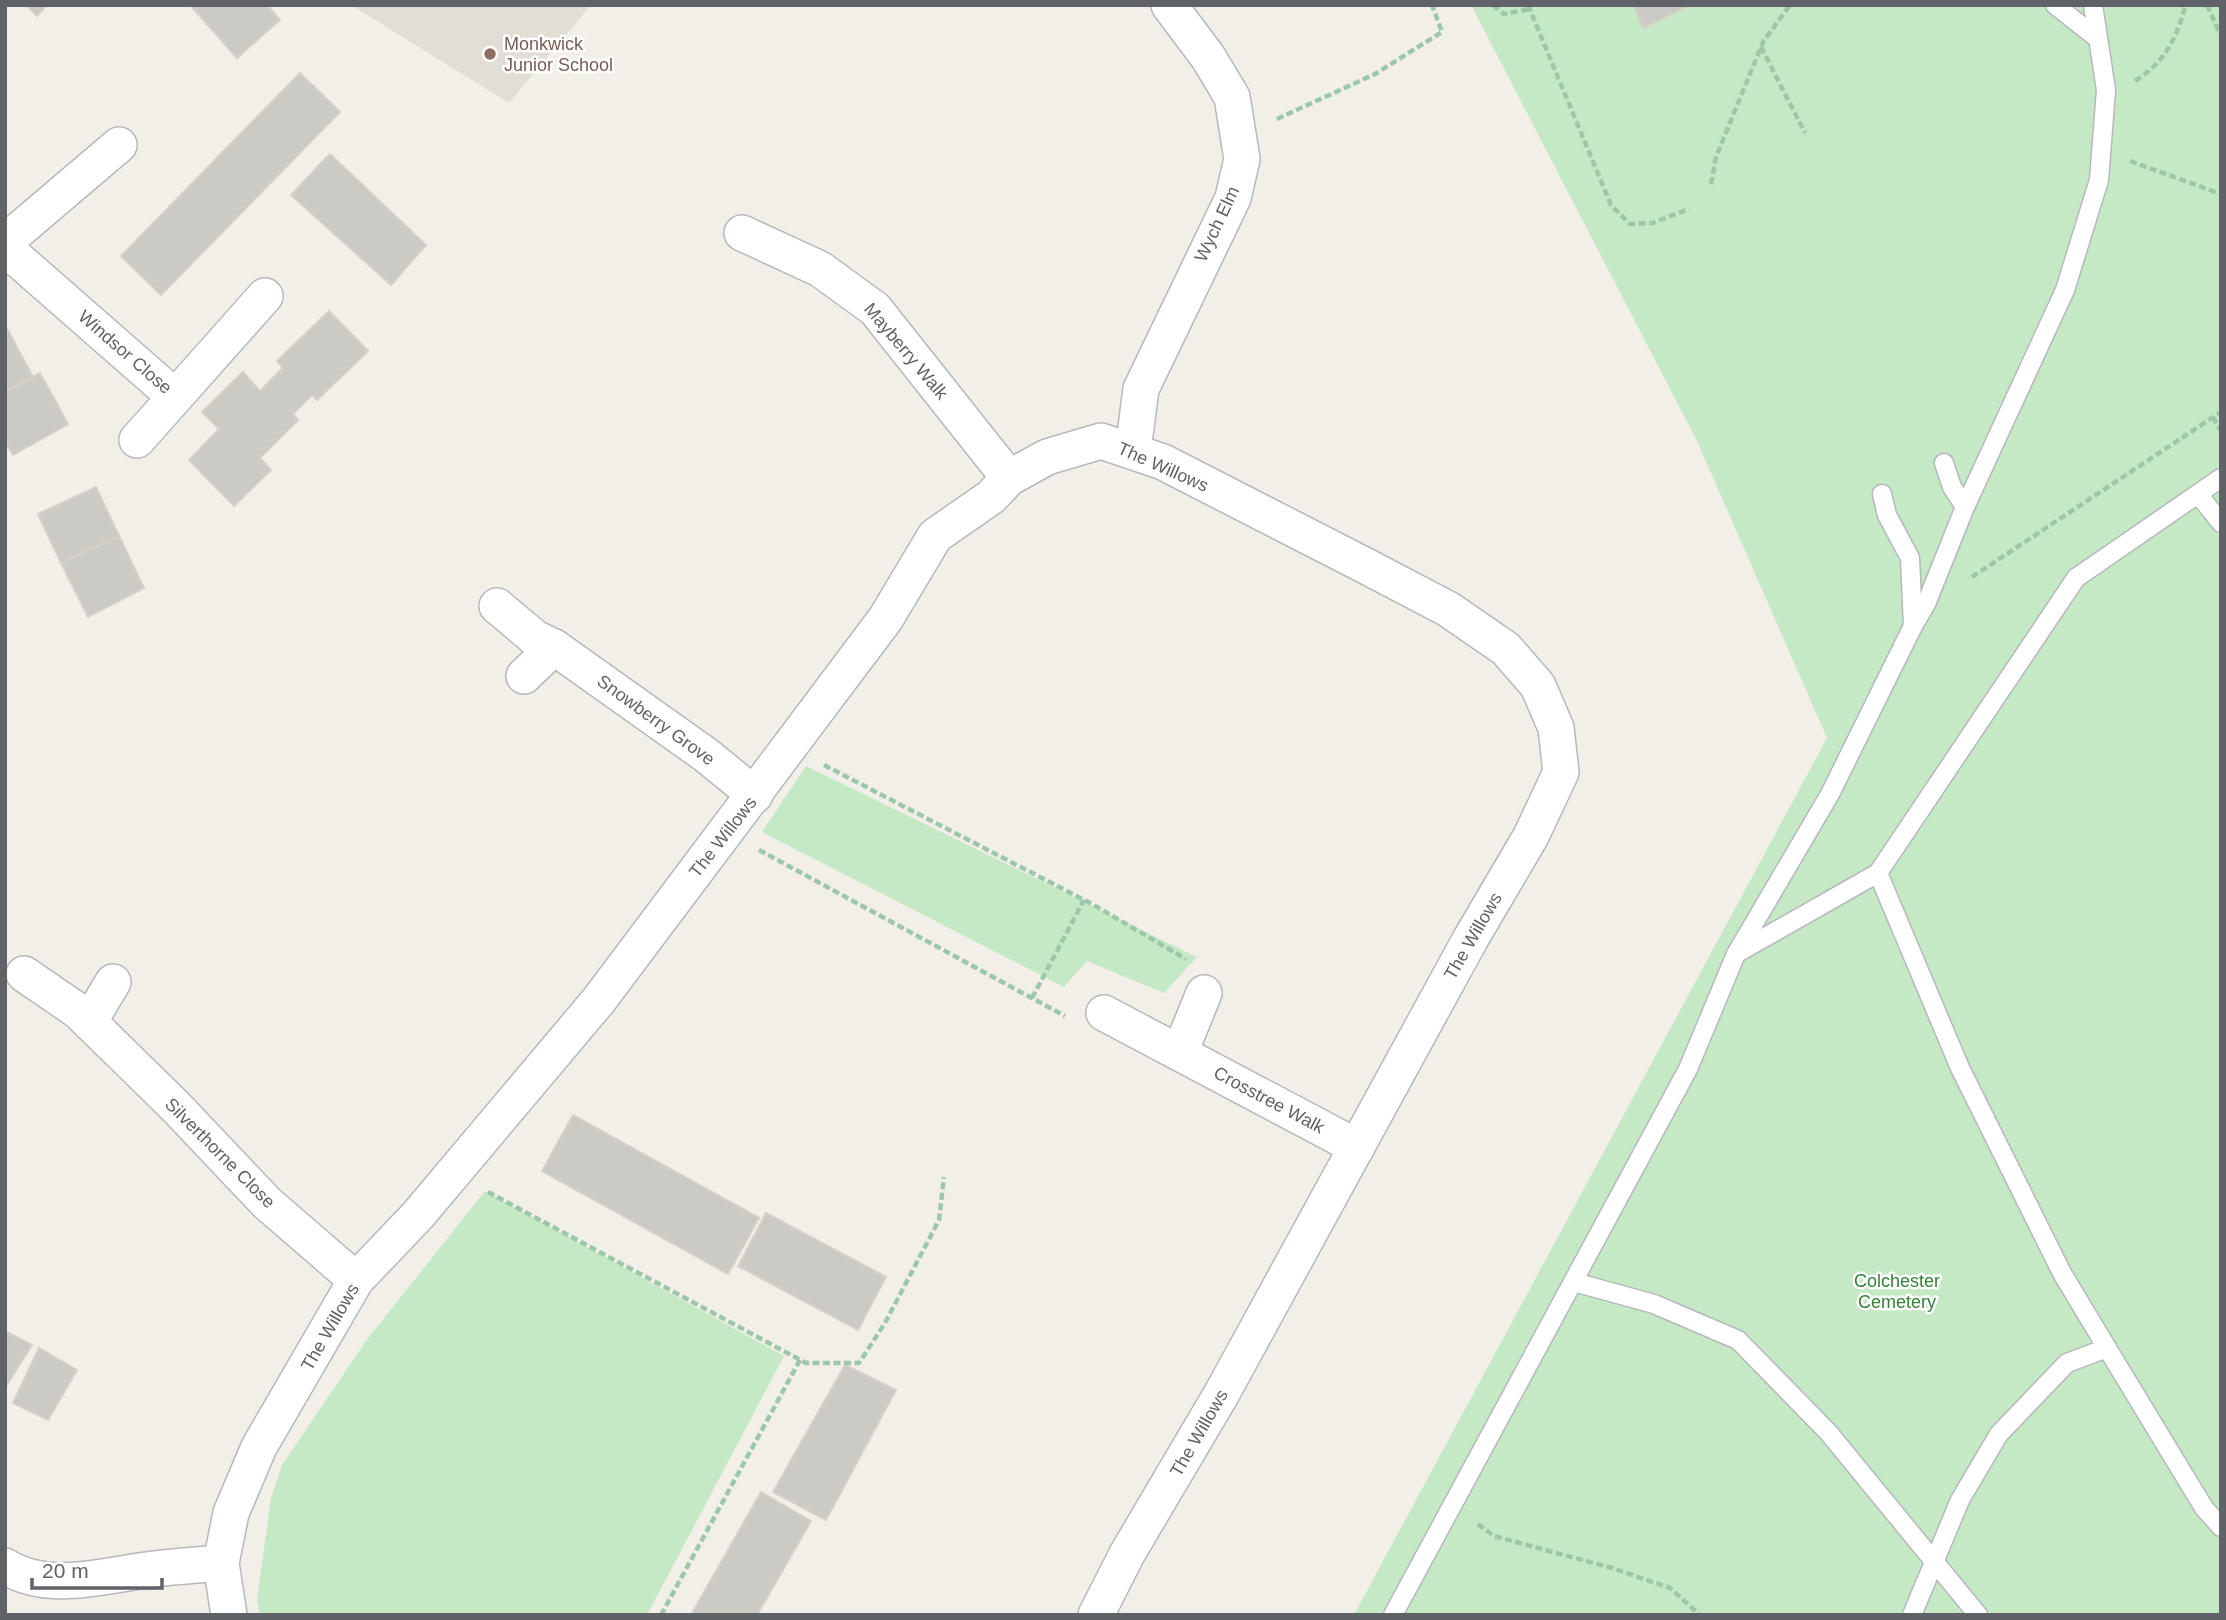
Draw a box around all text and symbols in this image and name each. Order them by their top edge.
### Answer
place label: Monkwick Junior School [504,34,613,75]
marker: Monkwick Junior School [482,46,498,62]
street label: Wych Elm [1191,183,1243,265]
street label: Mayberry Walk [860,299,953,404]
street label: Windsor Close [74,306,176,398]
street label: The Willows [1115,438,1211,496]
street label: Snowberry Grove [593,671,719,769]
street label: The Willows [685,793,761,881]
street label: The Willows [1440,889,1506,983]
street label: Crosstree Walk [1210,1062,1329,1138]
street label: Silverthorne Close [161,1094,279,1212]
park label: Colchester Cemetery [1854,1271,1940,1312]
street label: The Willows [297,1280,363,1374]
street label: The Willows [1166,1386,1232,1480]
scale bar [32,1546,161,1590]
text: 20 m [42,1559,89,1582]

